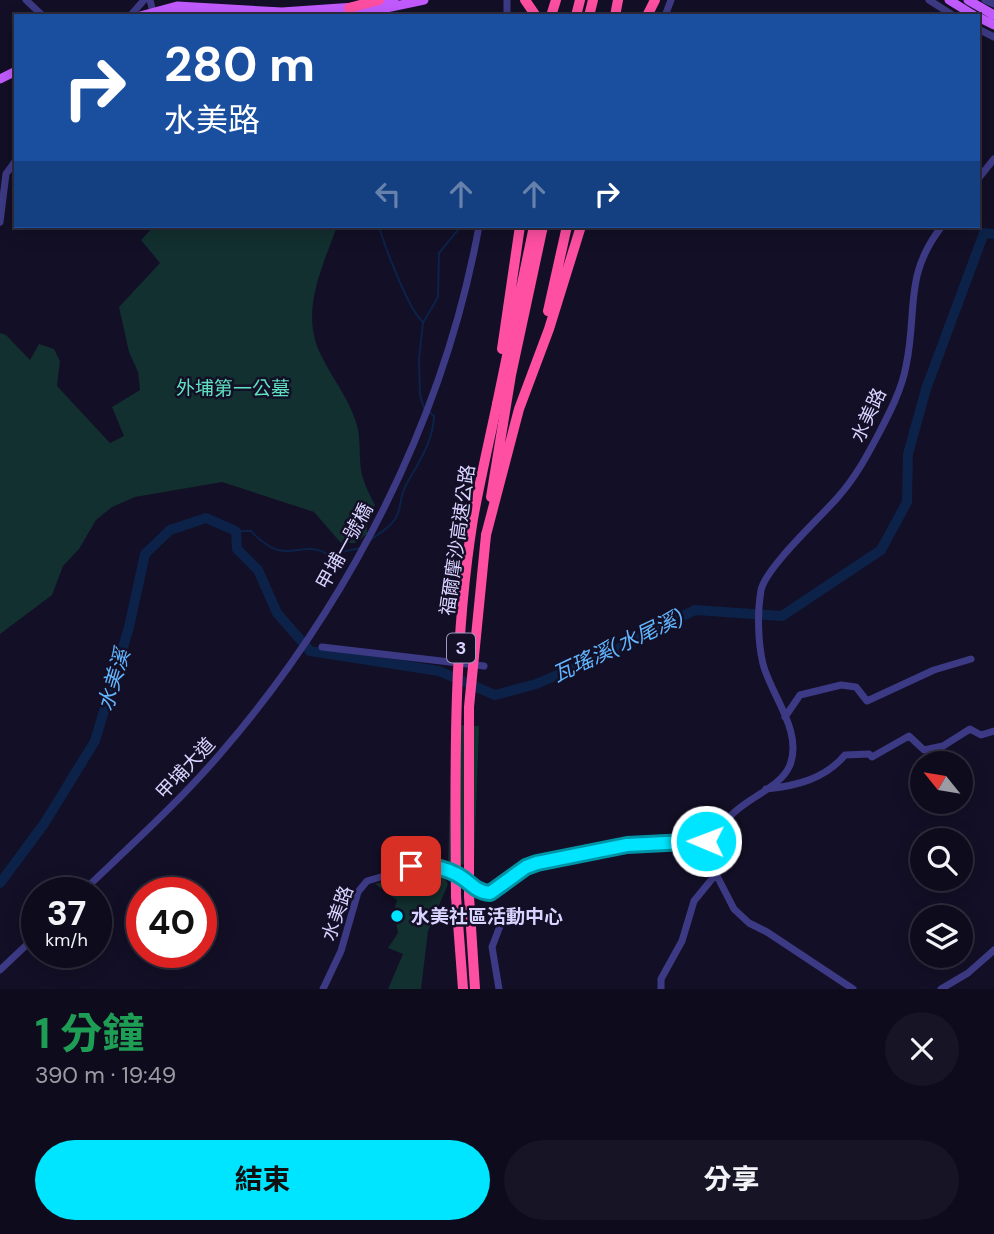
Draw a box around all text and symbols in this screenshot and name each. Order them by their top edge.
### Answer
text: 280 m [164,32,315,96]
icon: right [49,42,140,133]
text: 水美路 [164,99,260,141]
icon: left [369,175,407,213]
icon: ahead [442,175,480,213]
icon: ahead [515,175,553,213]
icon: right [588,175,626,213]
park label: 外埔第一公墓 [176,376,290,401]
street label: 水美路 [845,384,892,446]
street label: 福爾摩沙高速公路 [435,463,480,617]
street label: 甲埔一號橋 [310,499,378,594]
water label: 瓦瑤溪(水尾溪) [548,603,688,689]
road number: 3 [447,634,475,662]
water label: 水美溪 [91,643,137,714]
street label: 甲埔大道 [150,732,220,805]
north arrow [910,751,973,814]
map controls [910,751,973,968]
position arrow [669,804,743,878]
button: search [910,828,973,891]
pin [381,836,441,896]
icon: arrive [392,847,430,885]
speed limit sign: 40 [126,877,217,968]
street label: 水美路 [316,882,359,944]
text: 37 [47,890,86,936]
place label: 水美社區活動中心 [411,904,563,929]
button: layers [910,905,973,968]
marker: 水美社區活動中心 [389,908,405,924]
text: km/h [45,928,88,952]
text: 1 分鐘 [35,1006,144,1061]
button: close [885,1012,959,1086]
text: 390 m · 19:49 [35,1060,176,1090]
button: 結束 [35,1140,490,1220]
button: 分享 [504,1140,959,1220]

